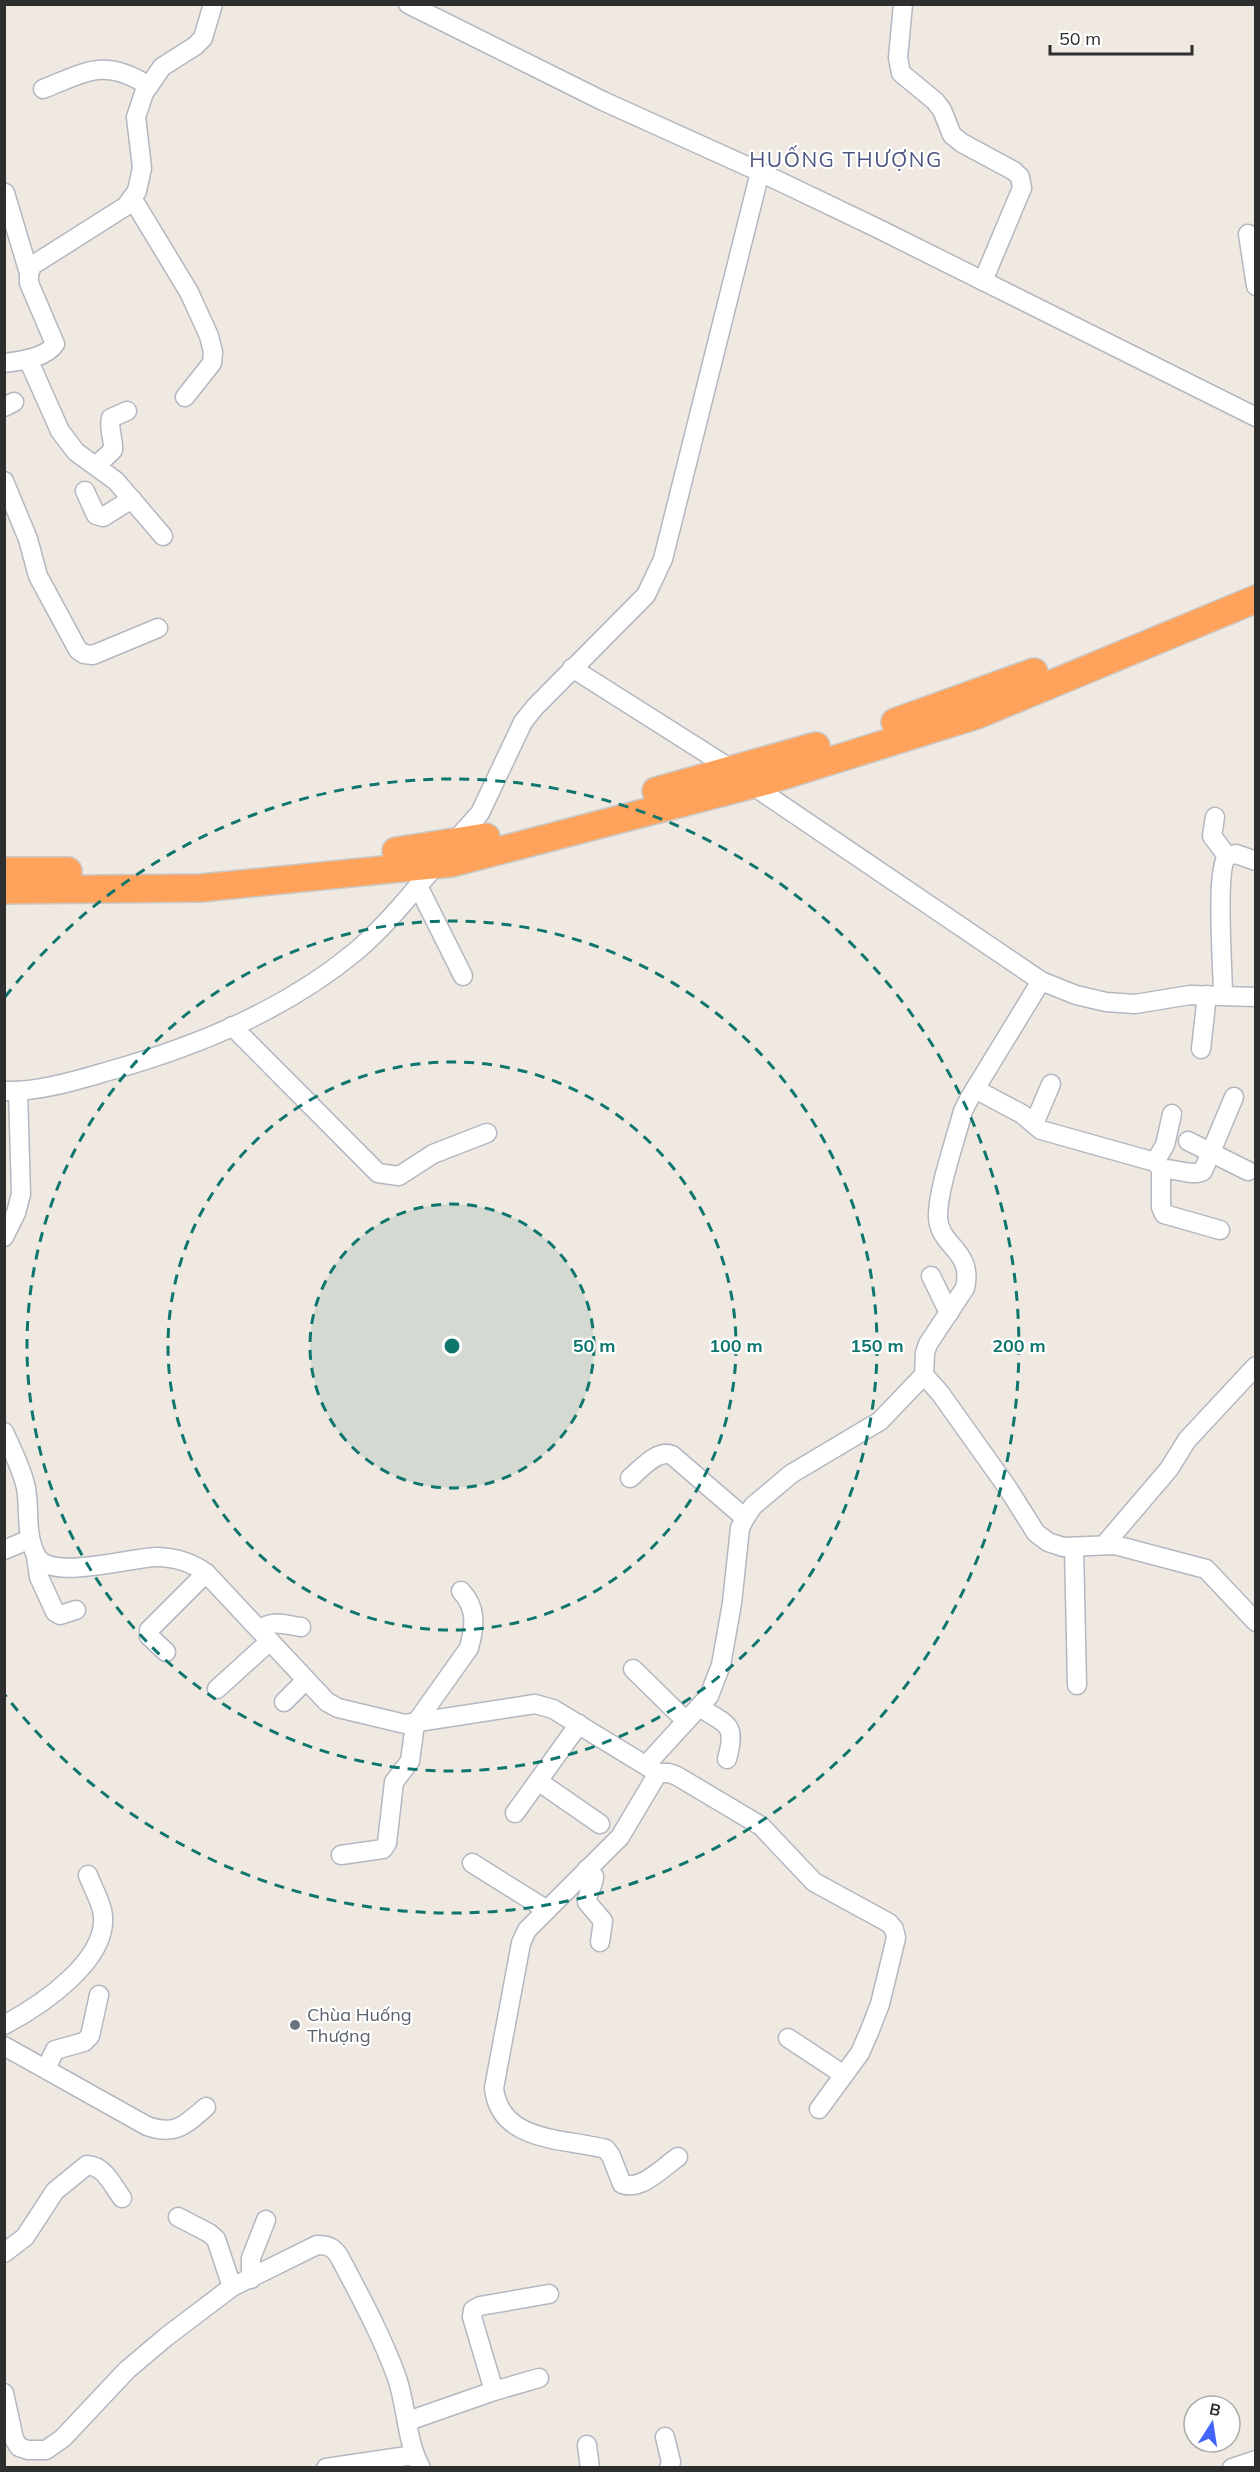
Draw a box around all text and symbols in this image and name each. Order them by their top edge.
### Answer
scale bar [1050,18,1192,56]
text: 50 m [1059,27,1101,50]
district label: HUỐNG THƯỢNG [749,145,943,172]
text: 50 m [573,1334,615,1357]
text: 100 m [709,1334,763,1357]
text: 150 m [850,1334,904,1357]
text: 200 m [992,1334,1046,1357]
centre of rings [442,1336,462,1356]
place label: Chùa Huống Thượng [307,2003,412,2047]
marker: Chùa Huống Thượng [288,2018,302,2032]
north arrow [1182,2394,1242,2454]
text: B [1208,2398,1223,2420]

